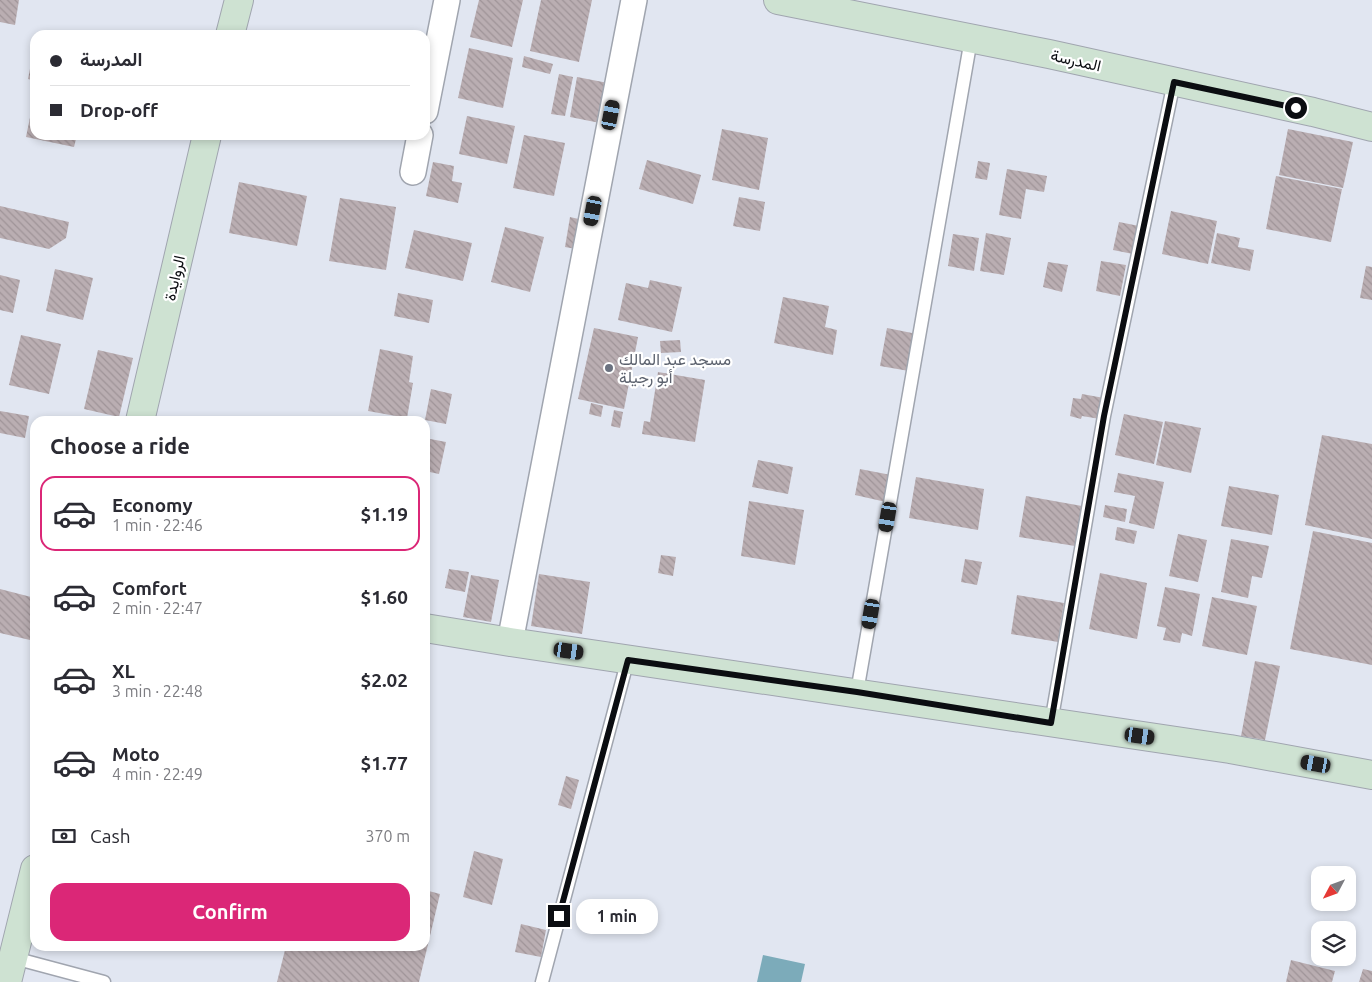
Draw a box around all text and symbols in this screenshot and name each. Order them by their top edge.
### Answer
street label: المدرسة [1049,45,1103,76]
text: المدرسة [80,48,143,70]
route start [1285,97,1307,119]
text: Drop-off [80,99,158,121]
car [600,99,621,131]
car [582,195,603,227]
street label: الروايدة [160,254,190,303]
place label: مسجد عبد المالك أبو رجيلة [619,350,731,388]
marker: مسجد عبد المالك أبو رجيلة [603,362,615,374]
text: Choose a ride [50,433,190,458]
icon: car [52,491,97,536]
text: Economy [112,494,193,516]
car [878,501,897,533]
text: $1.19 [360,503,408,525]
text: 1 min · 22:46 [112,516,203,534]
icon: car [52,574,97,619]
text: Comfort [112,577,187,599]
text: $1.60 [360,586,408,608]
car [861,598,880,630]
text: 2 min · 22:47 [112,599,203,617]
car [553,641,584,661]
icon: car [52,657,97,702]
text: XL [112,660,135,682]
text: $2.02 [360,669,408,691]
text: 3 min · 22:48 [112,682,203,700]
car [1124,726,1155,746]
icon: car [52,740,97,785]
text: Moto [112,743,160,765]
text: $1.77 [360,752,408,774]
car [1299,754,1332,774]
text: 4 min · 22:49 [112,765,203,783]
icon: cash [50,822,78,850]
text: Cash [90,825,131,847]
text: 370 m [365,827,410,845]
north arrow [1311,866,1356,911]
map controls [1311,866,1356,966]
button: Confirm [50,883,410,941]
callout: 1 min [576,898,659,934]
route end [548,905,570,927]
text: 1 min [597,907,637,925]
button: layers [1311,921,1356,966]

